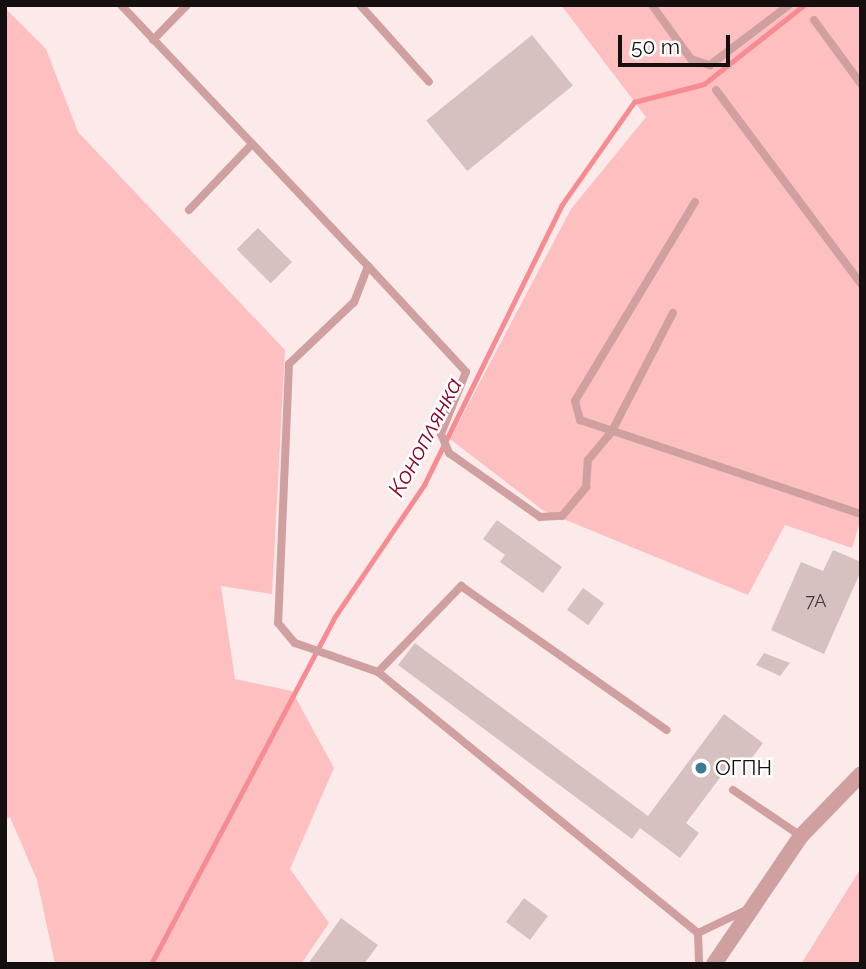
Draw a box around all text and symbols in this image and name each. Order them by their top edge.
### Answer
scale bar [621,21,733,65]
text: 50 m [631,34,680,59]
water label: Коноплянка [382,373,468,501]
house number: 7А [806,590,826,612]
place label: ОГПН [715,755,772,781]
marker: ОГПН [693,760,709,776]

